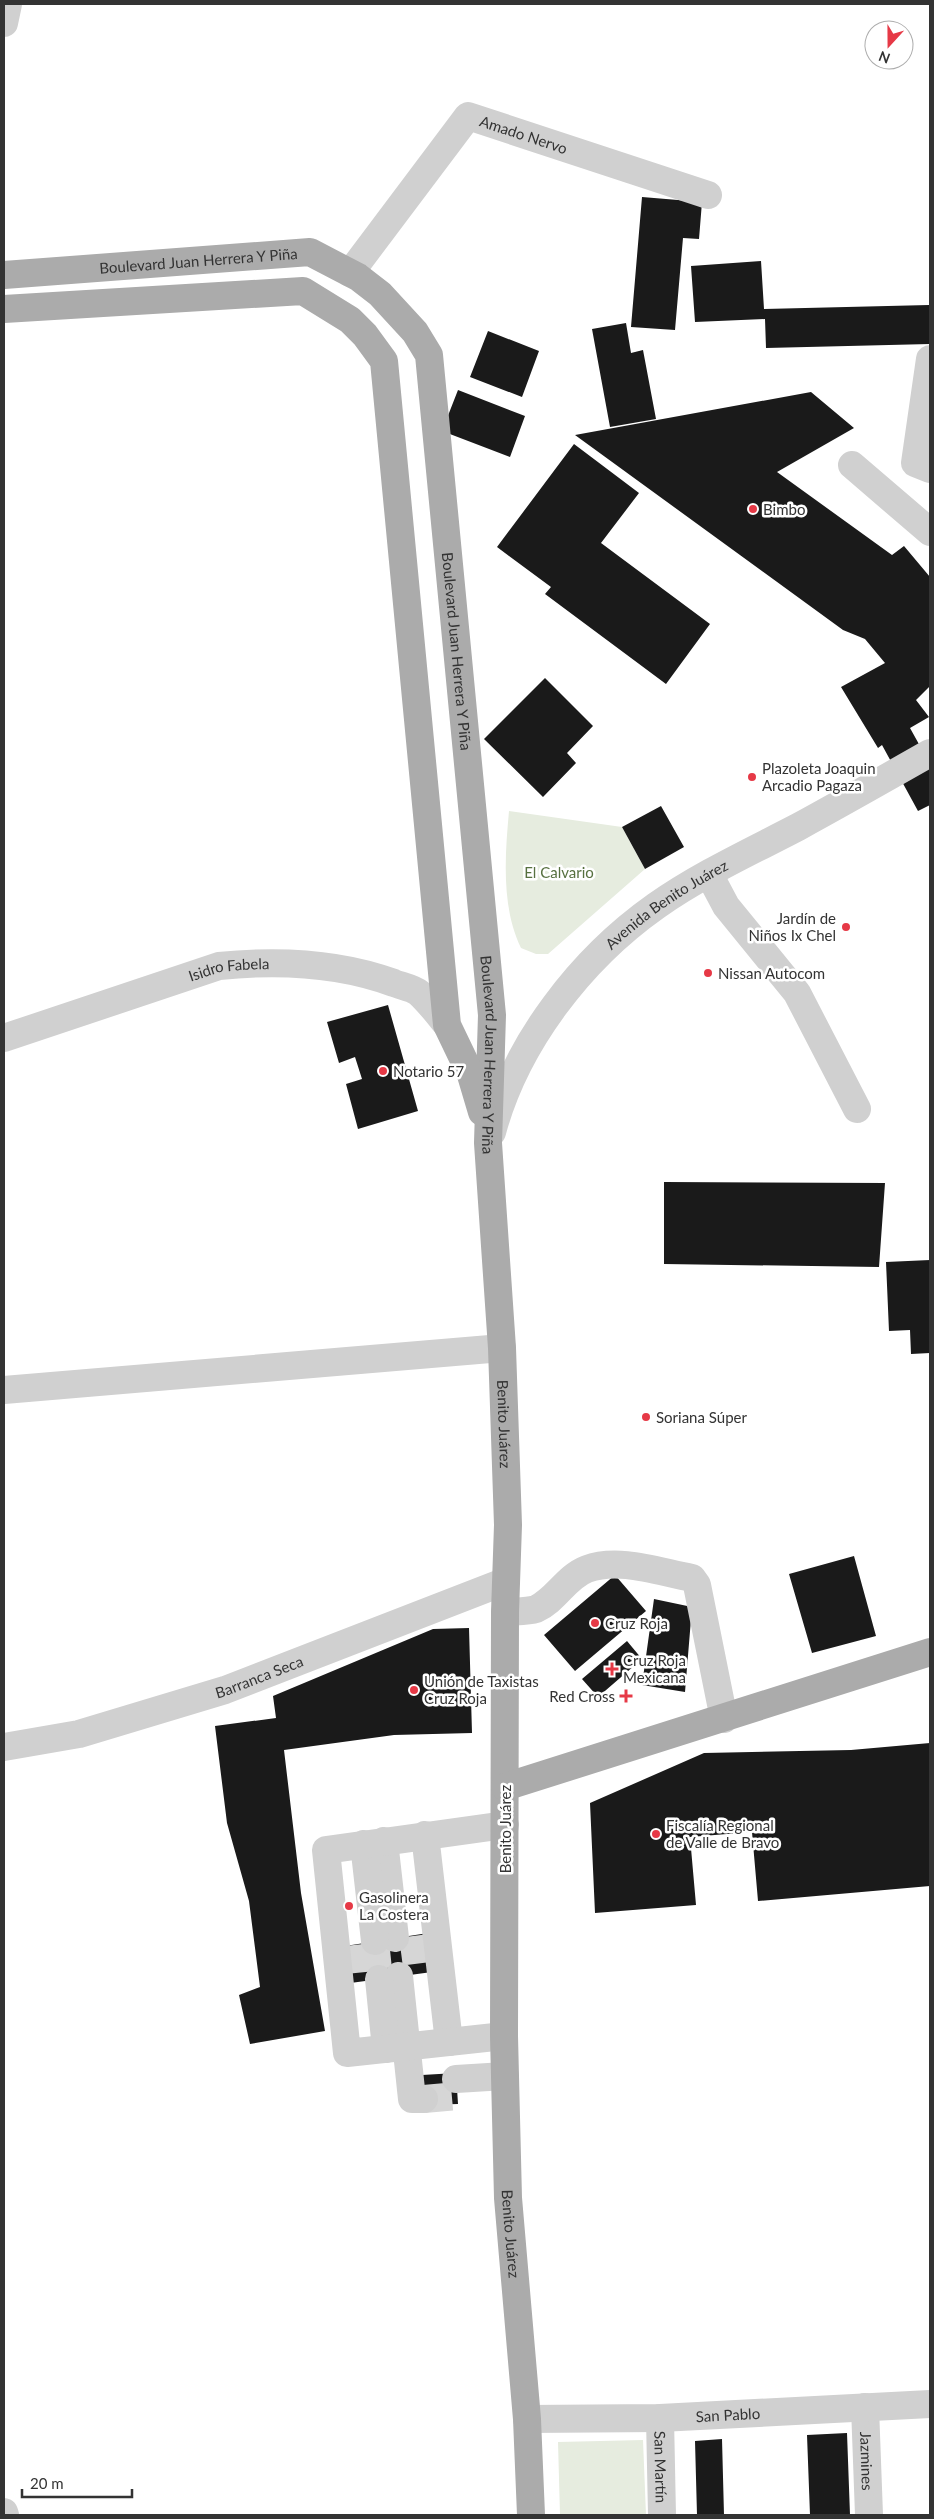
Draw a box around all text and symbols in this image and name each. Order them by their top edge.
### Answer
north arrow [864,20,914,70]
text: N [876,48,892,67]
street label: Amado Nervo [477,111,570,157]
street label: Boulevard Juan Herrera Y Piña [99,244,298,277]
place label: Bimbo [763,500,805,518]
marker: Bimbo [747,503,759,515]
street label: Boulevard Juan Herrera Y Piña [439,551,476,751]
place label: Plazoleta Joaquin Arcadio Pagaza [762,759,876,794]
marker: Plazoleta Joaquin Arcadio Pagaza [746,771,758,783]
street label: Avenida Benito Juárez [601,856,731,953]
park label: El Calvario [524,863,594,881]
place label: Jardín de Niños Ix Chel [749,909,836,944]
marker: Jardín de Niños Ix Chel [840,921,852,933]
street label: Isidro Fabela [186,954,269,985]
street label: Boulevard Juan Herrera Y Piña [477,955,501,1155]
place label: Nissan Autocom [718,964,825,982]
marker: Nissan Autocom [702,967,714,979]
place label: Notario 57 [393,1062,465,1080]
marker: Notario 57 [377,1065,389,1077]
street label: Benito Juárez [494,1379,515,1469]
place label: Soriana Súper [656,1408,747,1426]
marker: Soriana Súper [640,1411,652,1423]
place label: Cruz Roja [605,1614,668,1632]
marker: Cruz Roja [589,1617,601,1629]
place label: Cruz Roja Mexicana [623,1651,686,1686]
street label: Barranca Seca [213,1652,305,1702]
marker: Cruz Roja Mexicana [605,1662,619,1676]
place label: Unión de Taxistas Cruz Roja [424,1672,539,1707]
marker: Unión de Taxistas Cruz Roja [408,1684,420,1696]
place label: Red Cross [549,1687,615,1705]
marker: Red Cross [619,1689,633,1703]
street label: Benito Juárez [496,1785,514,1873]
place label: Fiscalía Regional de Valle de Bravo [666,1816,779,1851]
marker: Fiscalía Regional de Valle de Bravo [650,1828,662,1840]
place label: Gasolinera La Costera [359,1888,429,1923]
marker: Gasolinera La Costera [343,1900,355,1912]
street label: Benito Juárez [499,2189,524,2279]
street label: San Pablo [695,2404,761,2425]
street label: San Martín [651,2431,671,2503]
street label: Jazmines [857,2431,877,2491]
scale bar [22,2466,132,2498]
text: 20 m [30,2474,64,2492]

